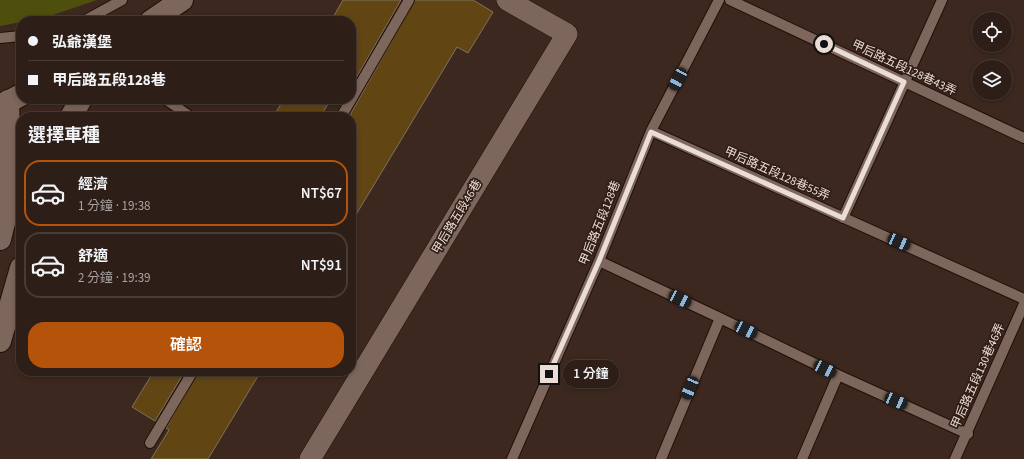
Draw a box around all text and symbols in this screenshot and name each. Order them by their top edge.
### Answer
map controls [972,12,1012,100]
button: locate [972,12,1012,52]
text: 弘爺漢堡 [52,32,112,53]
route start [815,35,833,53]
street label: 甲后路五段128巷43弄 [849,36,959,100]
button: layers [972,60,1012,100]
car [667,66,689,92]
text: 甲后路五段128巷 [52,70,166,91]
text: 選擇車種 [28,123,100,148]
street label: 甲后路五段128巷55弄 [722,143,832,205]
text: 經濟 [78,174,108,195]
icon: car [30,175,66,211]
street label: 甲后路五段46巷 [428,177,486,257]
street label: 甲后路五段128巷 [575,178,625,268]
text: NT$67 [301,183,342,204]
text: 1 分鐘 · 19:38 [78,197,151,215]
car [886,232,912,252]
text: 舒適 [78,246,108,267]
icon: car [30,247,66,283]
text: NT$91 [301,255,342,276]
text: 2 分鐘 · 19:39 [78,269,151,287]
car [667,288,693,310]
car [733,319,759,341]
street label: 甲后路五段130巷46弄 [947,321,1009,431]
button: 確認 [28,322,344,368]
car [812,358,838,380]
callout: 1 分鐘 [563,360,619,388]
route end [540,365,558,383]
text: 1 分鐘 [573,365,609,383]
car [680,375,700,401]
car [883,391,909,411]

